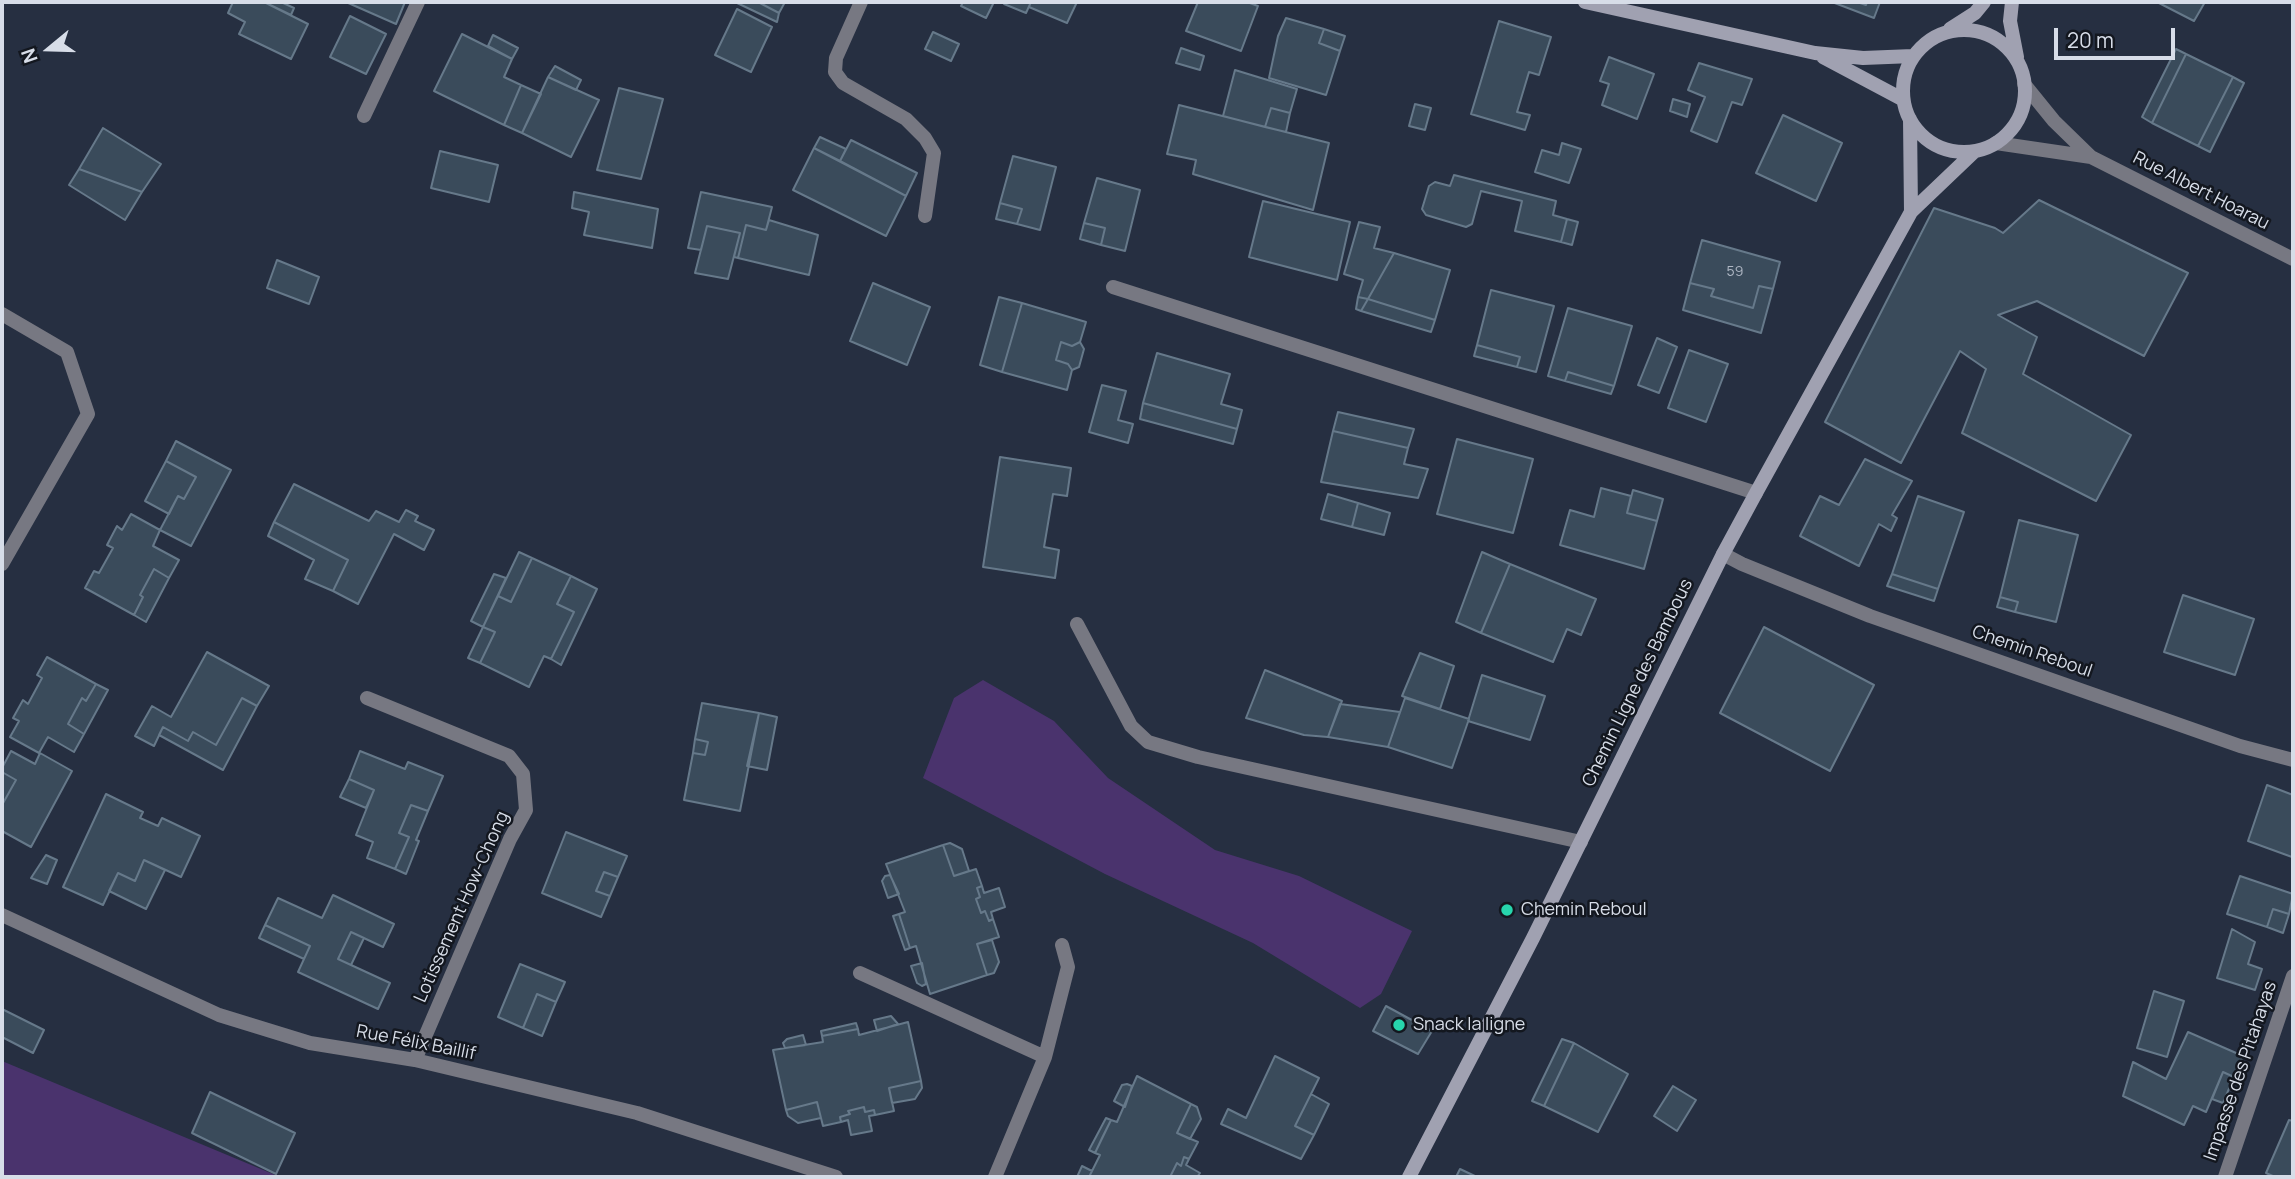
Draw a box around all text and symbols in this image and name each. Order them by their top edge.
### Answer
north arrow [14,14,84,84]
scale bar [2057,14,2178,58]
text: 20 m [2067,26,2114,54]
text: N [15,45,44,67]
street label: Rue Albert Hoarau [2129,147,2273,235]
house number: 59 [1727,264,1743,280]
street label: Chemin Ligne des Bambous [1578,576,1698,790]
street label: Chemin Reboul [1969,621,2095,683]
street label: Lotissement How-Chong [410,808,514,1006]
place label: Chemin Reboul [1521,899,1647,921]
marker: Chemin Reboul [1499,902,1515,918]
street label: Impasse des Pitahayas [2200,978,2282,1164]
place label: Snack la ligne [1413,1014,1525,1036]
marker: Snack la ligne [1391,1017,1407,1033]
street label: Rue Félix Baillif [354,1021,478,1065]

